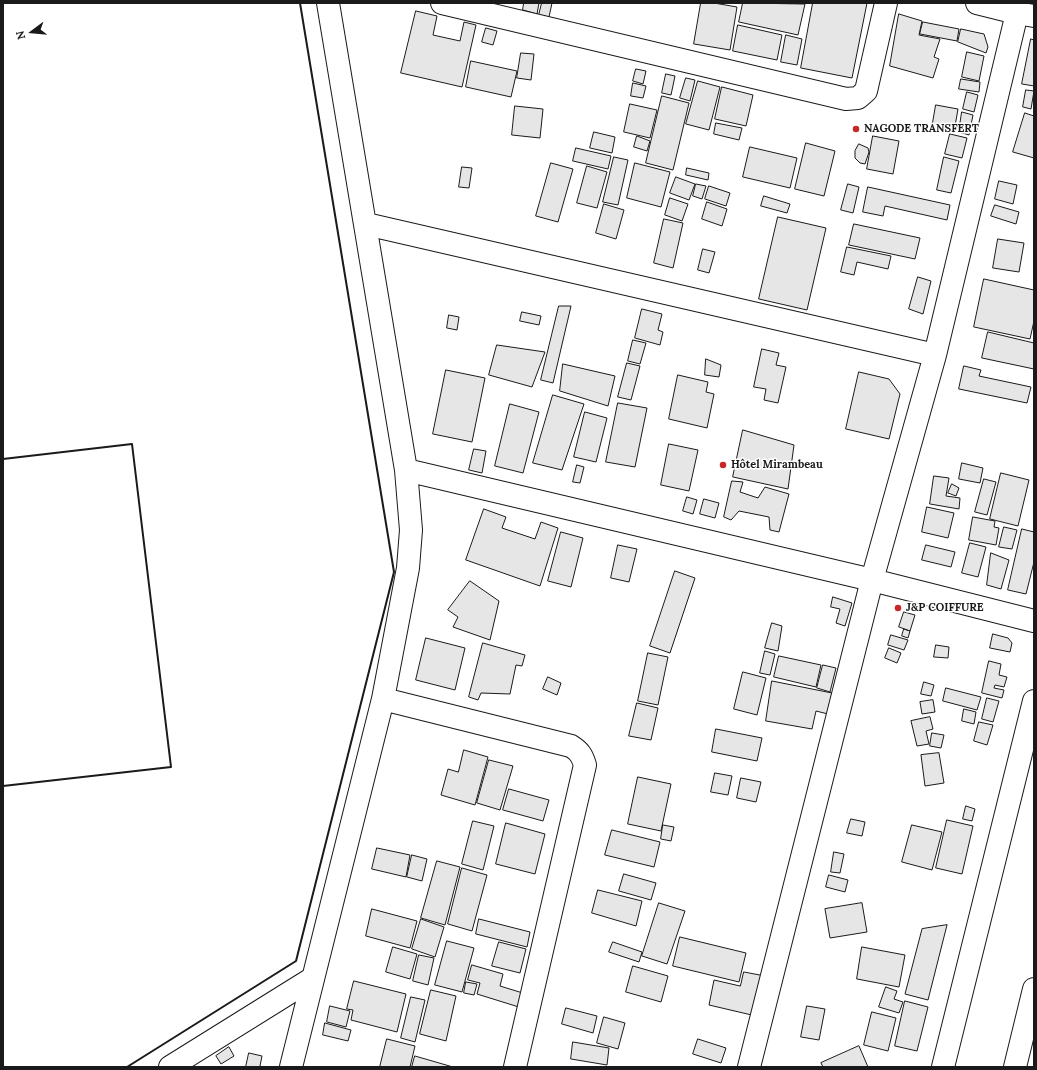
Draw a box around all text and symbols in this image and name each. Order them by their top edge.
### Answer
north arrow [12,12,52,52]
text: N [13,29,28,41]
place label: NAGODE TRANSFERT [864,122,979,136]
marker: NAGODE TRANSFERT [851,124,861,134]
place label: Hôtel Mirambeau [731,458,823,472]
marker: Hôtel Mirambeau [718,460,728,470]
place label: J&P COIFFURE [906,601,984,615]
marker: J&P COIFFURE [893,603,903,613]

